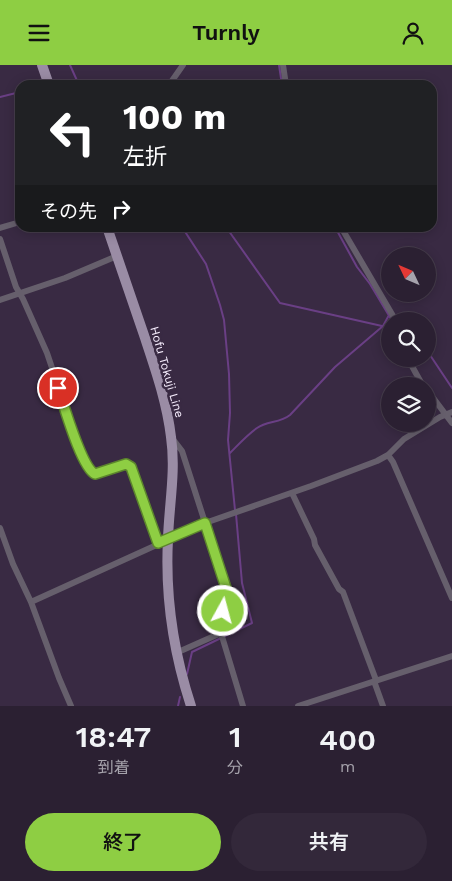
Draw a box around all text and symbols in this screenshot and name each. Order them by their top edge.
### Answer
icon: menu [25,19,53,47]
icon: person [399,19,427,47]
text: Turnly [192,20,260,45]
text: 100 m [123,96,226,138]
icon: left [40,100,105,165]
text: 左折 [123,144,167,169]
icon: right [107,195,135,223]
text: その先 [40,200,97,223]
north arrow [381,247,436,303]
map controls [381,247,436,432]
button: search [381,312,436,367]
street label: Hofu Tokuji Line [147,325,187,419]
pin [37,367,79,409]
icon: arrive [44,374,72,402]
button: layers [381,377,436,432]
position arrow [196,584,248,636]
text: 18:47 [76,719,151,754]
text: 1 [229,719,241,754]
text: 400 [319,722,376,757]
text: m [340,757,355,776]
text: 到着 [98,758,130,777]
text: 分 [227,758,243,777]
button: 終了 [25,813,221,871]
button: 共有 [231,813,427,871]

